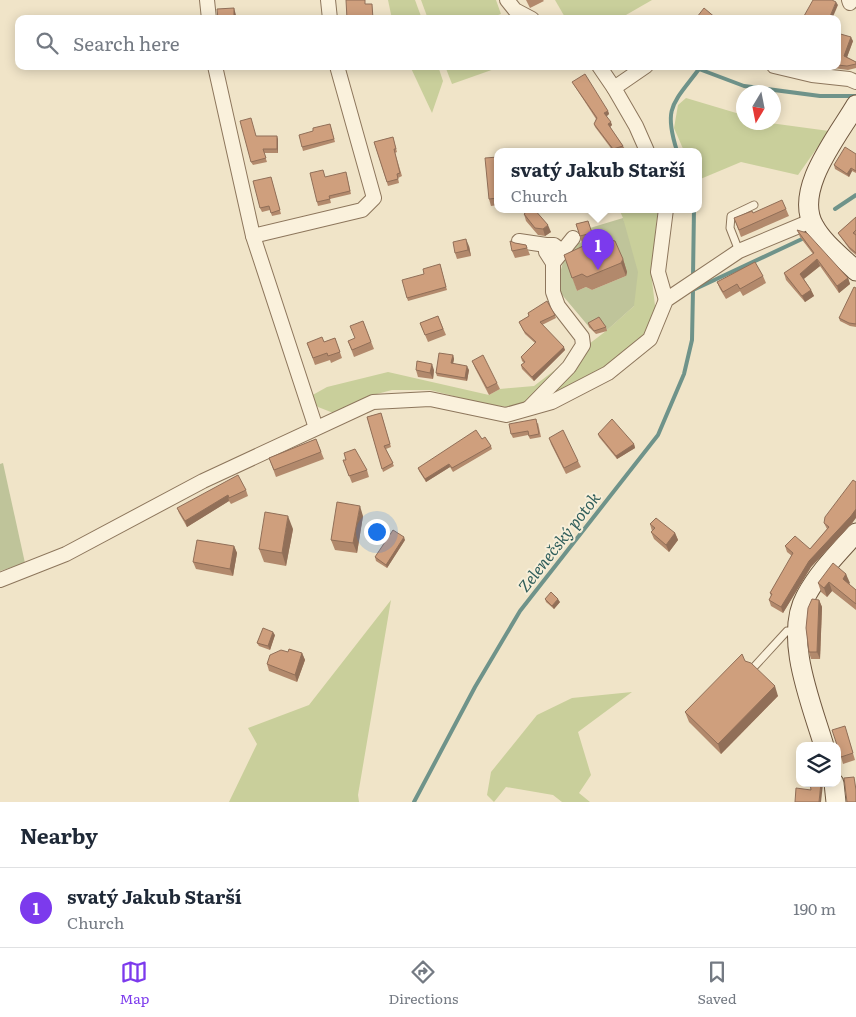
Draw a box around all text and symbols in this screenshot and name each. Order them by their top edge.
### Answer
search box [15,15,841,70]
icon: search [33,29,61,57]
text: Search here [73,29,180,57]
north arrow [736,85,781,130]
popup [494,148,702,213]
text: svatý Jakub Starší [511,155,685,183]
text: Church [511,183,568,207]
pin: 1 [582,229,614,270]
water label: Zelenečský potok [511,486,605,597]
your location [364,519,390,545]
map controls [796,742,841,787]
button: layers [796,742,841,787]
text: Nearby [20,819,98,850]
text: svatý Jakub Starší [67,882,242,910]
text: 1 [33,896,39,920]
text: 190 m [793,896,836,920]
text: Church [67,910,124,934]
tab: Map [120,958,149,1008]
tab: Directions [388,958,458,1008]
tab: Saved [697,958,736,1008]

